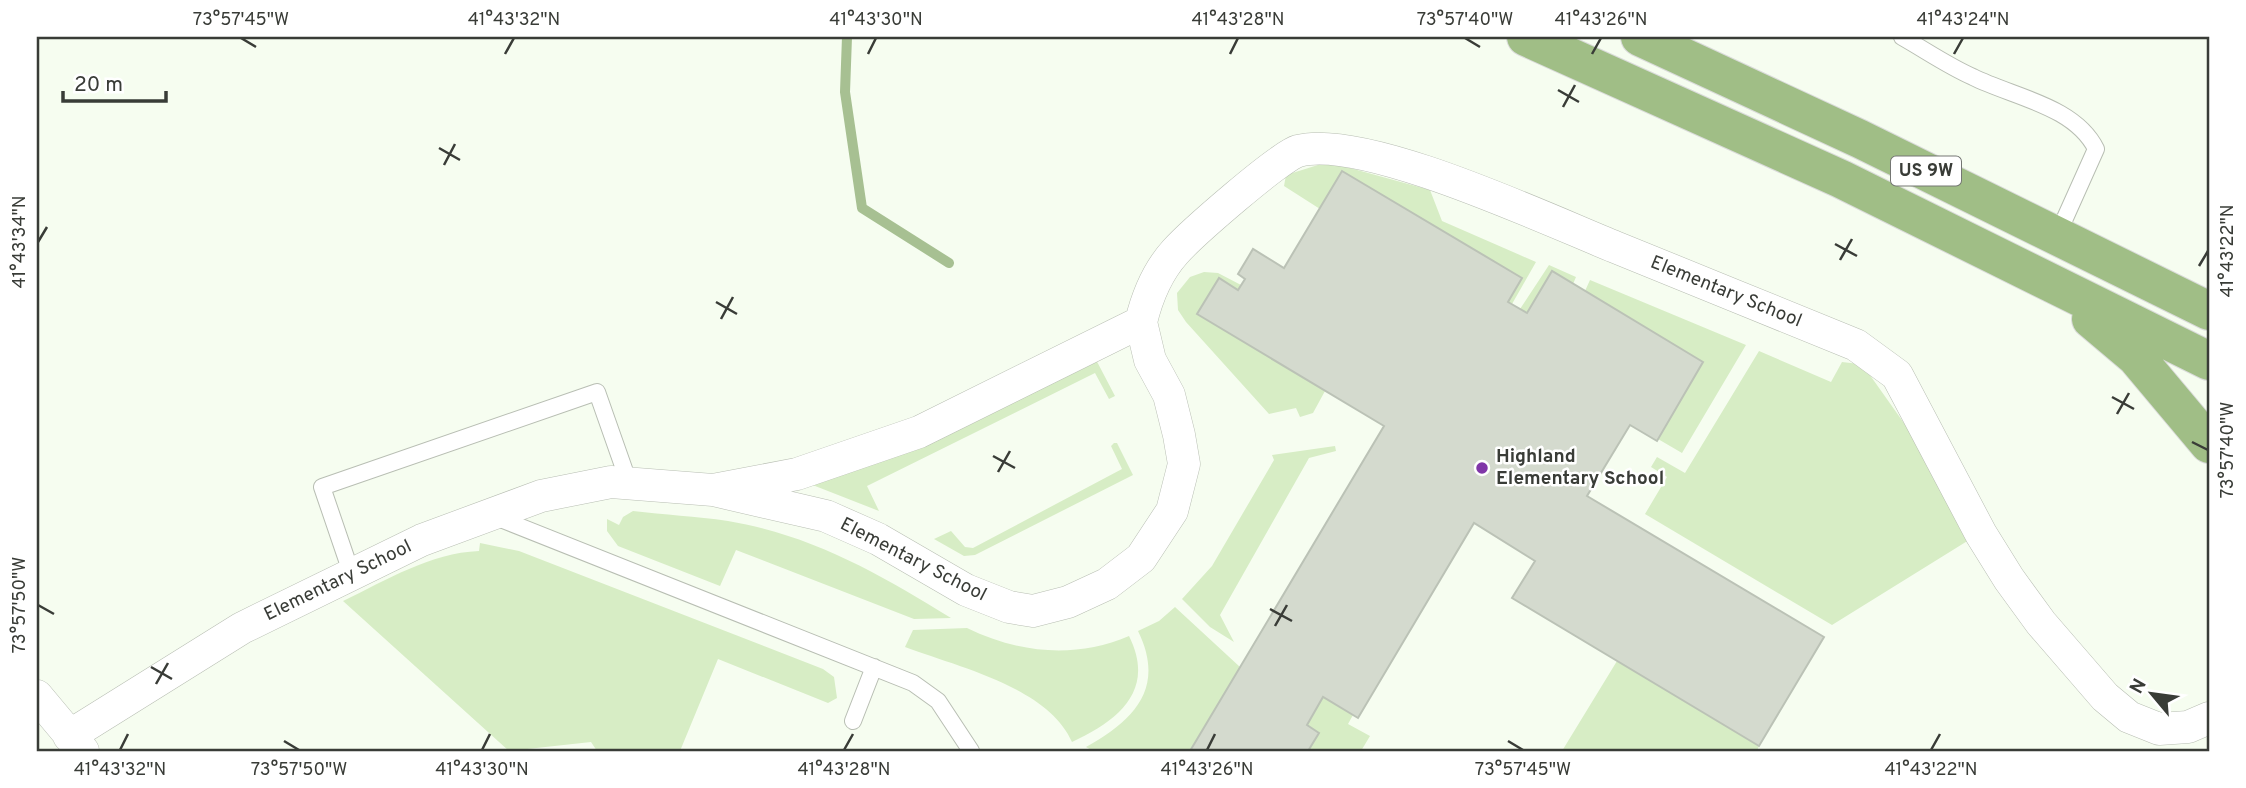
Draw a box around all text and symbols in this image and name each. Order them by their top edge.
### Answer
text: 73°57'45"W [193,9,289,32]
text: 41°43'32"N [468,9,560,32]
text: 41°43'30"N [829,9,923,32]
text: 41°43'28"N [1191,9,1285,32]
text: 73°57'40"W [1417,9,1513,32]
text: 41°43'26"N [1555,9,1647,32]
text: 41°43'24"N [1916,9,2010,32]
scale bar [63,60,166,104]
text: 20 m [74,72,123,99]
road number: US 9W [1891,156,1961,186]
text: 41°43'34"N [9,195,32,289]
text: 41°43'22"N [2217,204,2240,298]
street label: Elementary School [1647,251,1805,333]
text: 73°57'40"W [2217,402,2240,498]
place label: Highland Elementary School [1496,445,1664,491]
marker: Highland Elementary School [1474,460,1490,476]
street label: Elementary School [836,513,990,607]
street label: Elementary School [260,535,416,627]
text: 73°57'50"W [9,557,32,653]
north arrow [2116,658,2186,728]
text: N [2125,675,2153,699]
text: 41°43'32"N [74,759,166,782]
text: 73°57'50"W [251,759,347,782]
text: 41°43'30"N [435,759,529,782]
text: 41°43'28"N [797,759,891,782]
text: 41°43'26"N [1161,759,1253,782]
text: 73°57'45"W [1475,759,1571,782]
text: 41°43'22"N [1884,759,1978,782]

